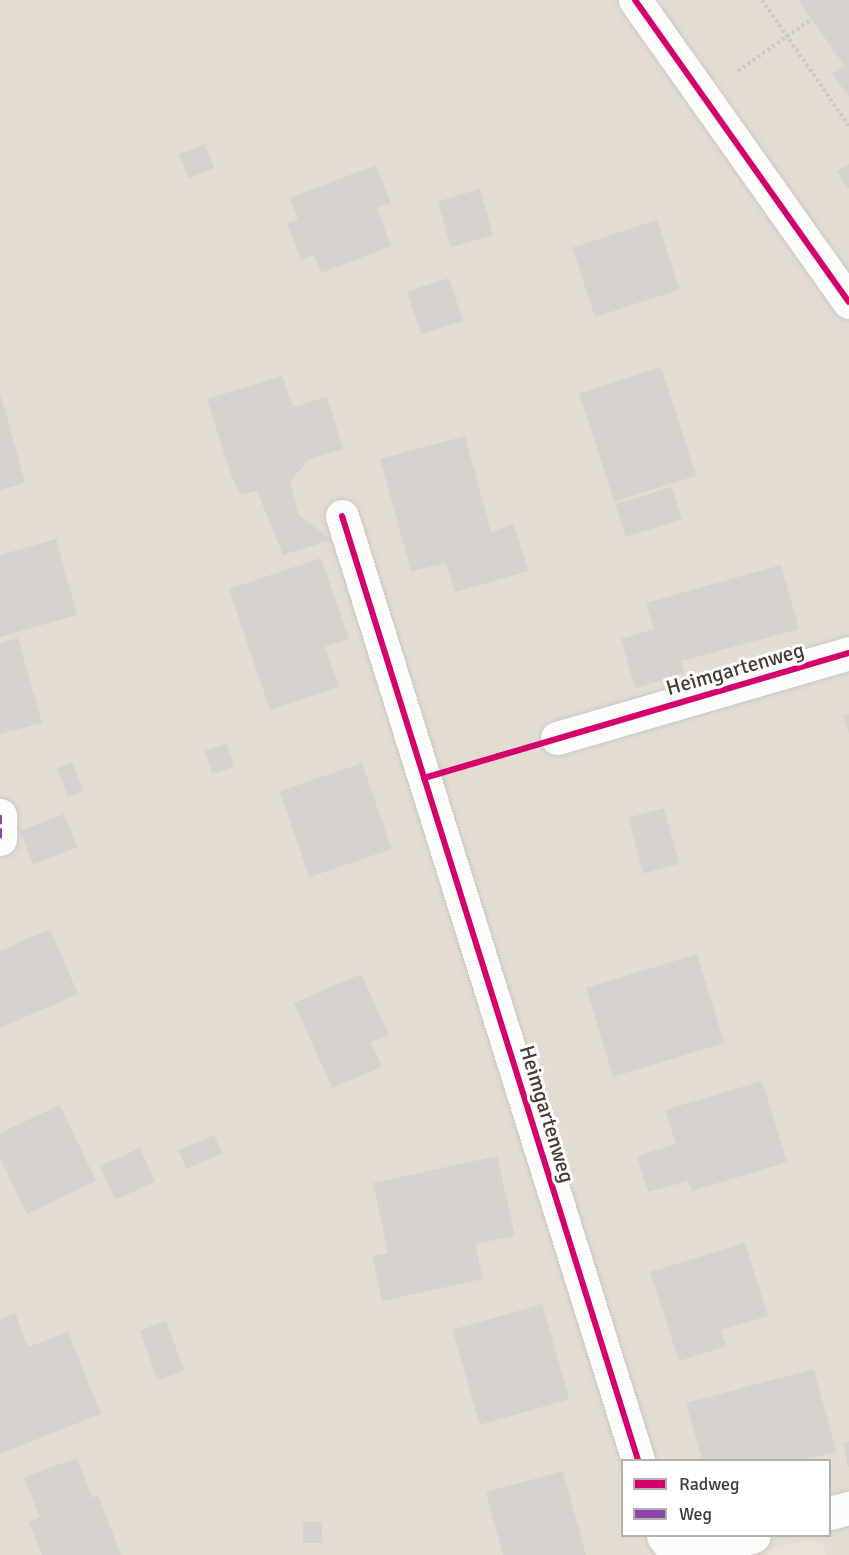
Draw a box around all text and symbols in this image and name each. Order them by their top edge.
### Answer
street label: Heimgartenweg [663,637,807,701]
street label: Heimgartenweg [514,1042,580,1186]
legend [621,1459,831,1537]
text: Radweg [679,1473,740,1495]
text: Weg [679,1503,712,1525]

